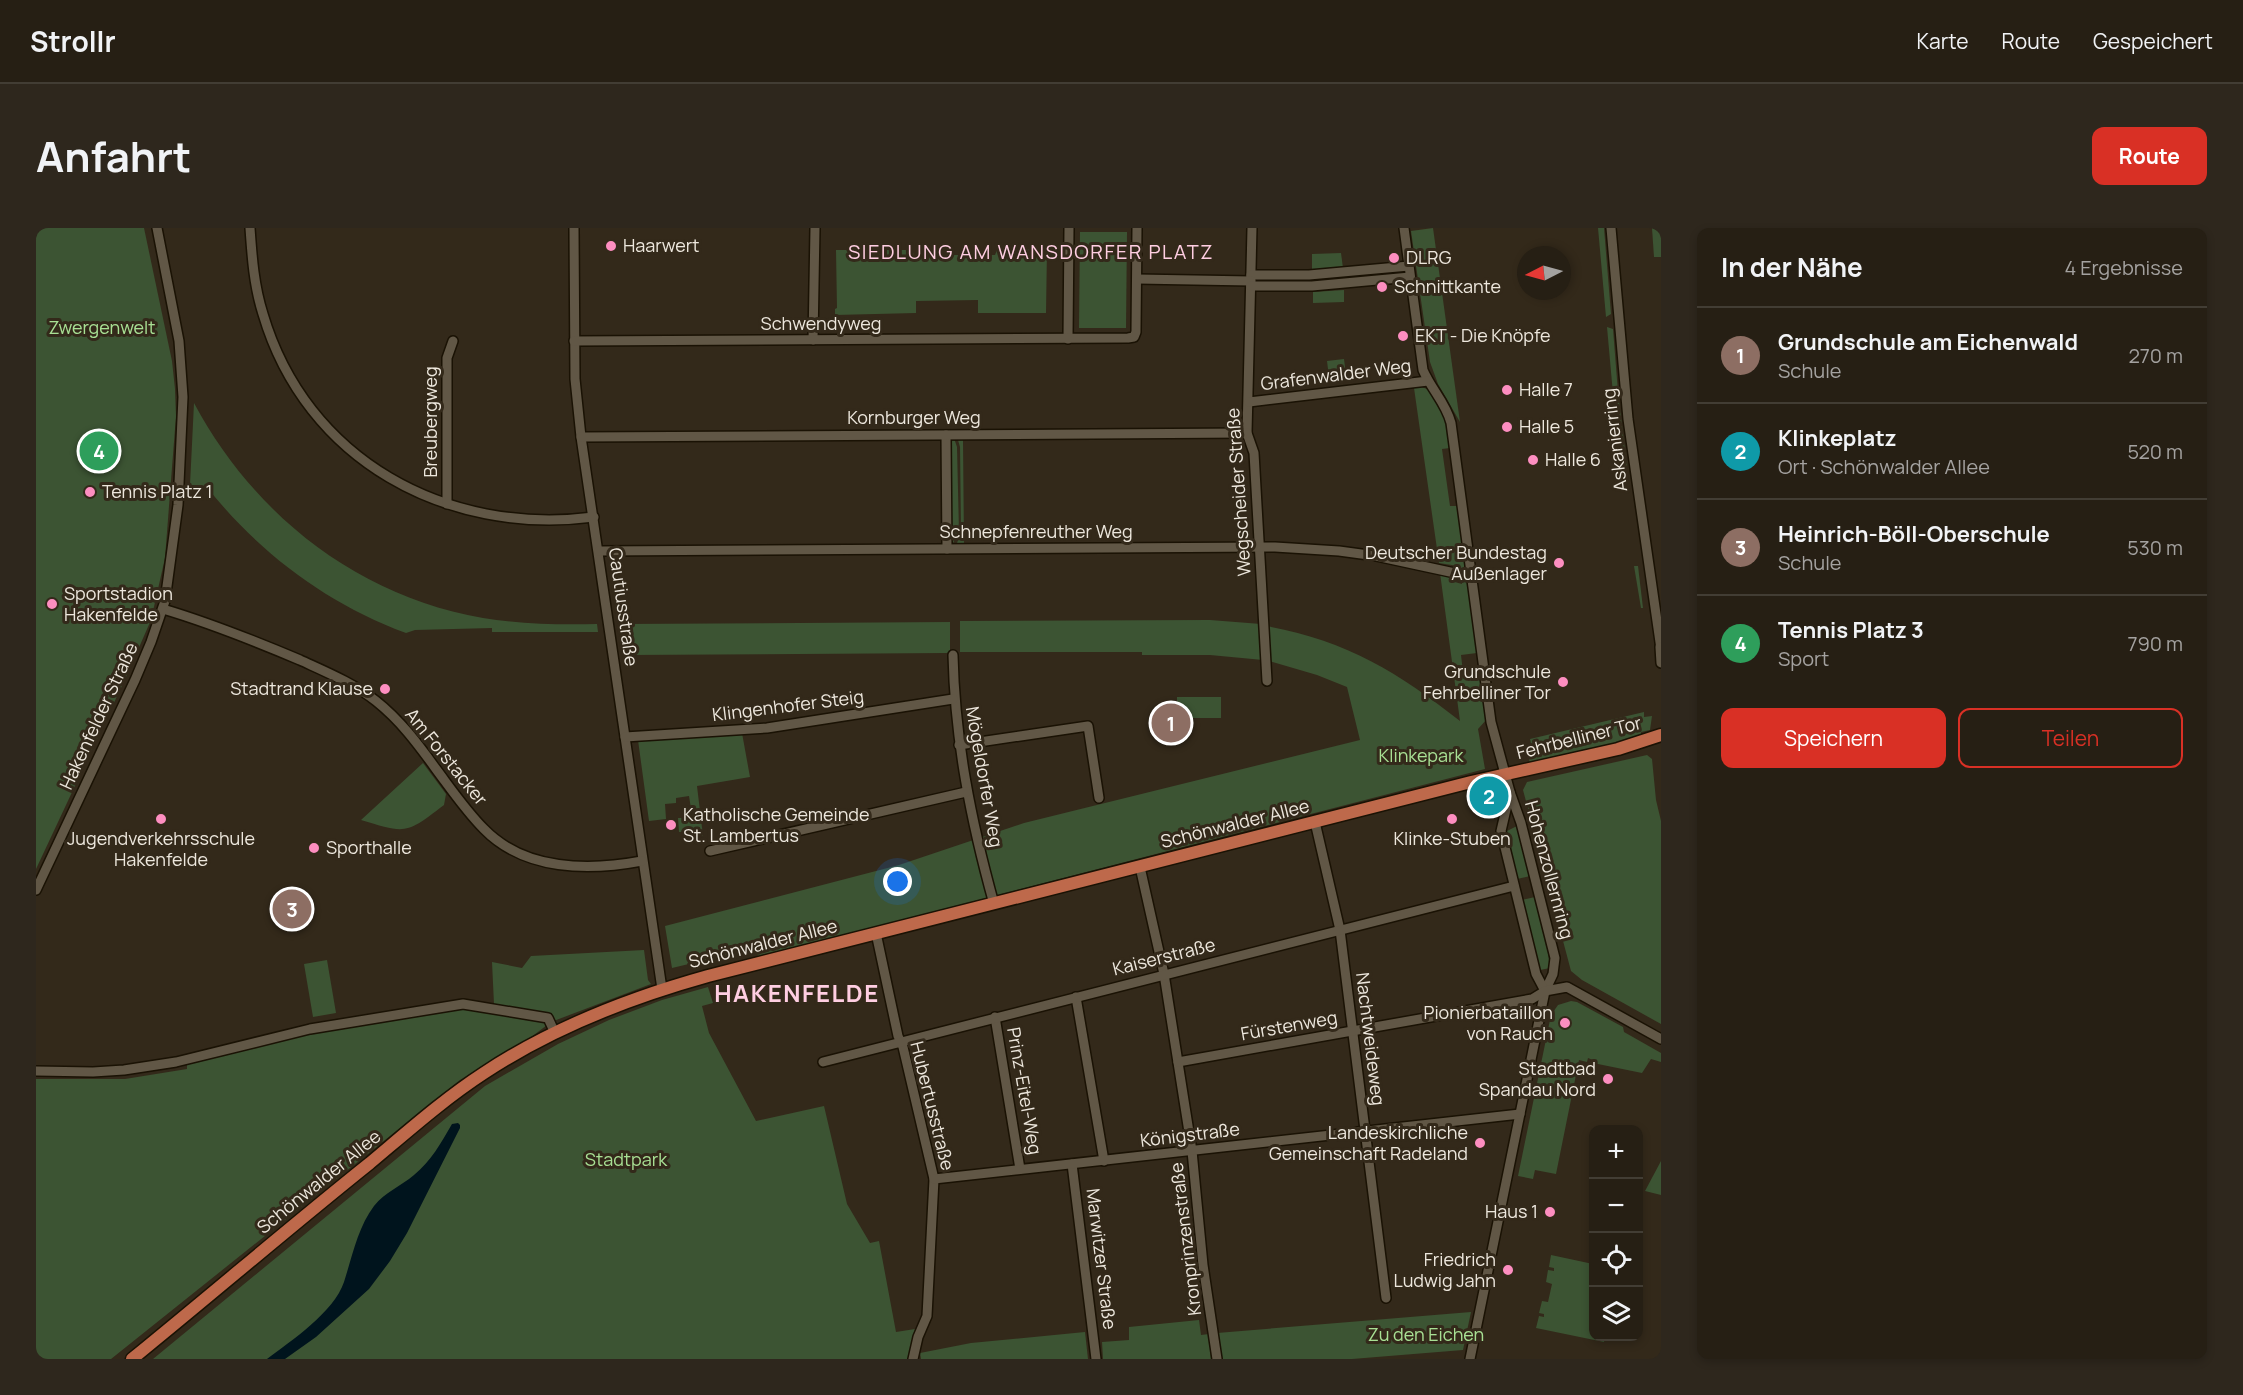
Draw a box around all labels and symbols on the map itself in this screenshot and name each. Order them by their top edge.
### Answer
place label: Haarwert [623,233,699,257]
district label: SIEDLUNG AM WANSDORFER PLATZ [848,238,1214,265]
marker: Haarwert [604,239,618,253]
place label: DLRG [1406,245,1452,269]
north arrow [1517,246,1571,300]
marker: DLRG [1387,251,1401,265]
place label: Schnittkante [1394,274,1501,298]
marker: Schnittkante [1375,280,1389,294]
street label: Schwendyweg [761,311,881,335]
park label: Zwergenwelt [48,315,156,339]
place label: EKT - Die Knöpfe [1415,323,1550,347]
marker: EKT - Die Knöpfe [1396,329,1410,343]
street label: Grafenwalder Weg [1259,353,1413,395]
street label: Breubergweg [418,366,442,478]
place label: Halle 7 [1519,377,1573,401]
marker: Halle 7 [1500,383,1514,397]
street label: Askanierring [1596,387,1632,493]
street label: Kornburger Weg [847,405,981,429]
street label: Wegscheider Straße [1220,407,1256,577]
place label: Halle 5 [1519,414,1574,438]
marker: Halle 5 [1500,420,1514,434]
pin: 4 [80,428,118,474]
place label: Halle 6 [1545,447,1601,471]
marker: Halle 6 [1526,453,1540,467]
place label: Tennis Platz 1 [102,479,213,503]
marker: Tennis Platz 1 [83,485,97,499]
street label: Schnepfenreuther Weg [939,519,1133,543]
place label: Deutscher Bundestag Außenlager [1365,540,1548,585]
street label: Cautiusstraße [604,546,644,668]
marker: Deutscher Bundestag Außenlager [1552,556,1566,570]
place label: Sportstadion Hakenfelde [64,581,173,626]
marker: Sportstadion Hakenfelde [45,597,59,611]
street label: Hakenfelder Straße [53,638,143,793]
place label: Grundschule Fehrbelliner Tor [1423,659,1551,704]
marker: Grundschule Fehrbelliner Tor [1556,675,1570,689]
place label: Stadtrand Klause [230,676,373,700]
marker: Stadtrand Klause [378,682,392,696]
street label: Klingenhofer Steig [711,684,865,726]
pin: 1 [1152,700,1190,746]
street label: Am Forstacker [400,703,494,810]
street label: Mögeldorfer Weg [961,705,1009,849]
street label: Fehrbelliner Tor [1514,710,1644,764]
park label: Klinkepark [1379,743,1464,767]
pin: 2 [1470,774,1508,818]
street label: Schönwalder Allee [1158,793,1312,853]
street label: Hohenzollernring [1520,798,1580,942]
place label: Katholische Gemeinde St. Lambertus [683,802,870,847]
marker: Jugendverkehrsschule Hakenfelde [154,812,168,826]
marker: Klinke-Stuben [1445,812,1459,826]
marker: Katholische Gemeinde St. Lambertus [664,818,678,832]
place label: Jugendverkehrsschule Hakenfelde [67,826,255,871]
place label: Klinke-Stuben [1393,826,1511,850]
place label: Sporthalle [326,835,412,859]
marker: Sporthalle [307,841,321,855]
your location [883,867,912,896]
pin: 3 [272,886,312,932]
street label: Schönwalder Allee [686,913,840,973]
street label: Kaiserstraße [1110,932,1218,980]
street label: Nachtweideweg [1351,971,1391,1107]
district label: HAKENFELDE [714,976,880,1009]
place label: Pionierbataillon von Rauch [1424,1000,1553,1045]
street label: Fürstenweg [1239,1005,1339,1045]
marker: Pionierbataillon von Rauch [1558,1016,1572,1030]
street label: Prinz-Eitel-Weg [1002,1025,1048,1156]
street label: Hubertusstraße [905,1039,961,1173]
place label: Stadtbad Spandau Nord [1479,1056,1596,1101]
marker: Stadtbad Spandau Nord [1601,1072,1615,1086]
street label: Königstraße [1139,1116,1241,1152]
place label: Landeskirchliche Gemeinschaft Radeland [1269,1120,1468,1165]
street label: Schönwalder Allee [251,1124,385,1239]
marker: Landeskirchliche Gemeinschaft Radeland [1473,1136,1487,1150]
park label: Stadtpark [585,1147,668,1171]
street label: Kronprinzenstraße [1164,1161,1206,1317]
street label: Marwitzer Straße [1081,1187,1123,1331]
place label: Haus 1 [1485,1199,1538,1223]
marker: Haus 1 [1543,1205,1557,1219]
place label: Friedrich Ludwig Jahn [1393,1247,1496,1292]
marker: Friedrich Ludwig Jahn [1501,1263,1515,1277]
park label: Zu den Eichen [1368,1322,1484,1346]

